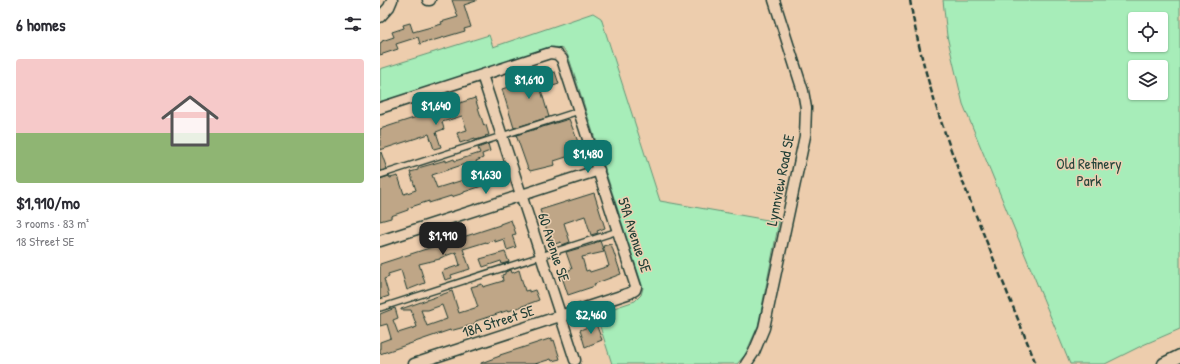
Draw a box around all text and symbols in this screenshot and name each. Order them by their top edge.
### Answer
map controls [1128,12,1168,100]
button: locate [1128,12,1168,52]
text: 6 homes [16,13,66,36]
icon: filters [342,13,364,35]
button: layers [1128,60,1168,100]
pin: $1,610 [496,66,562,100]
text: $1,610 [514,70,544,88]
icon: home [154,85,226,157]
pin: $1,640 [403,92,469,126]
text: $1,640 [421,96,451,114]
street label: Lynnview Road SE [761,132,799,228]
pin: $1,480 [555,140,621,174]
text: $1,480 [573,144,603,162]
park label: Old Refinery Park [1056,153,1122,191]
pin: $1,630 [453,161,519,195]
text: $1,630 [471,165,501,183]
text: $1,910/mo [16,191,80,214]
street label: 59A Avenue SE [613,195,657,276]
street label: 60 Avenue SE [533,210,575,284]
text: 3 rooms · 83 m² [16,214,89,232]
pin: $1,910 [410,222,476,256]
text: $1,910 [428,226,458,244]
text: 18 Street SE [16,232,74,250]
street label: 18A Street SE [459,299,537,343]
pin: $2,460 [558,301,624,335]
text: $2,460 [575,305,607,323]

